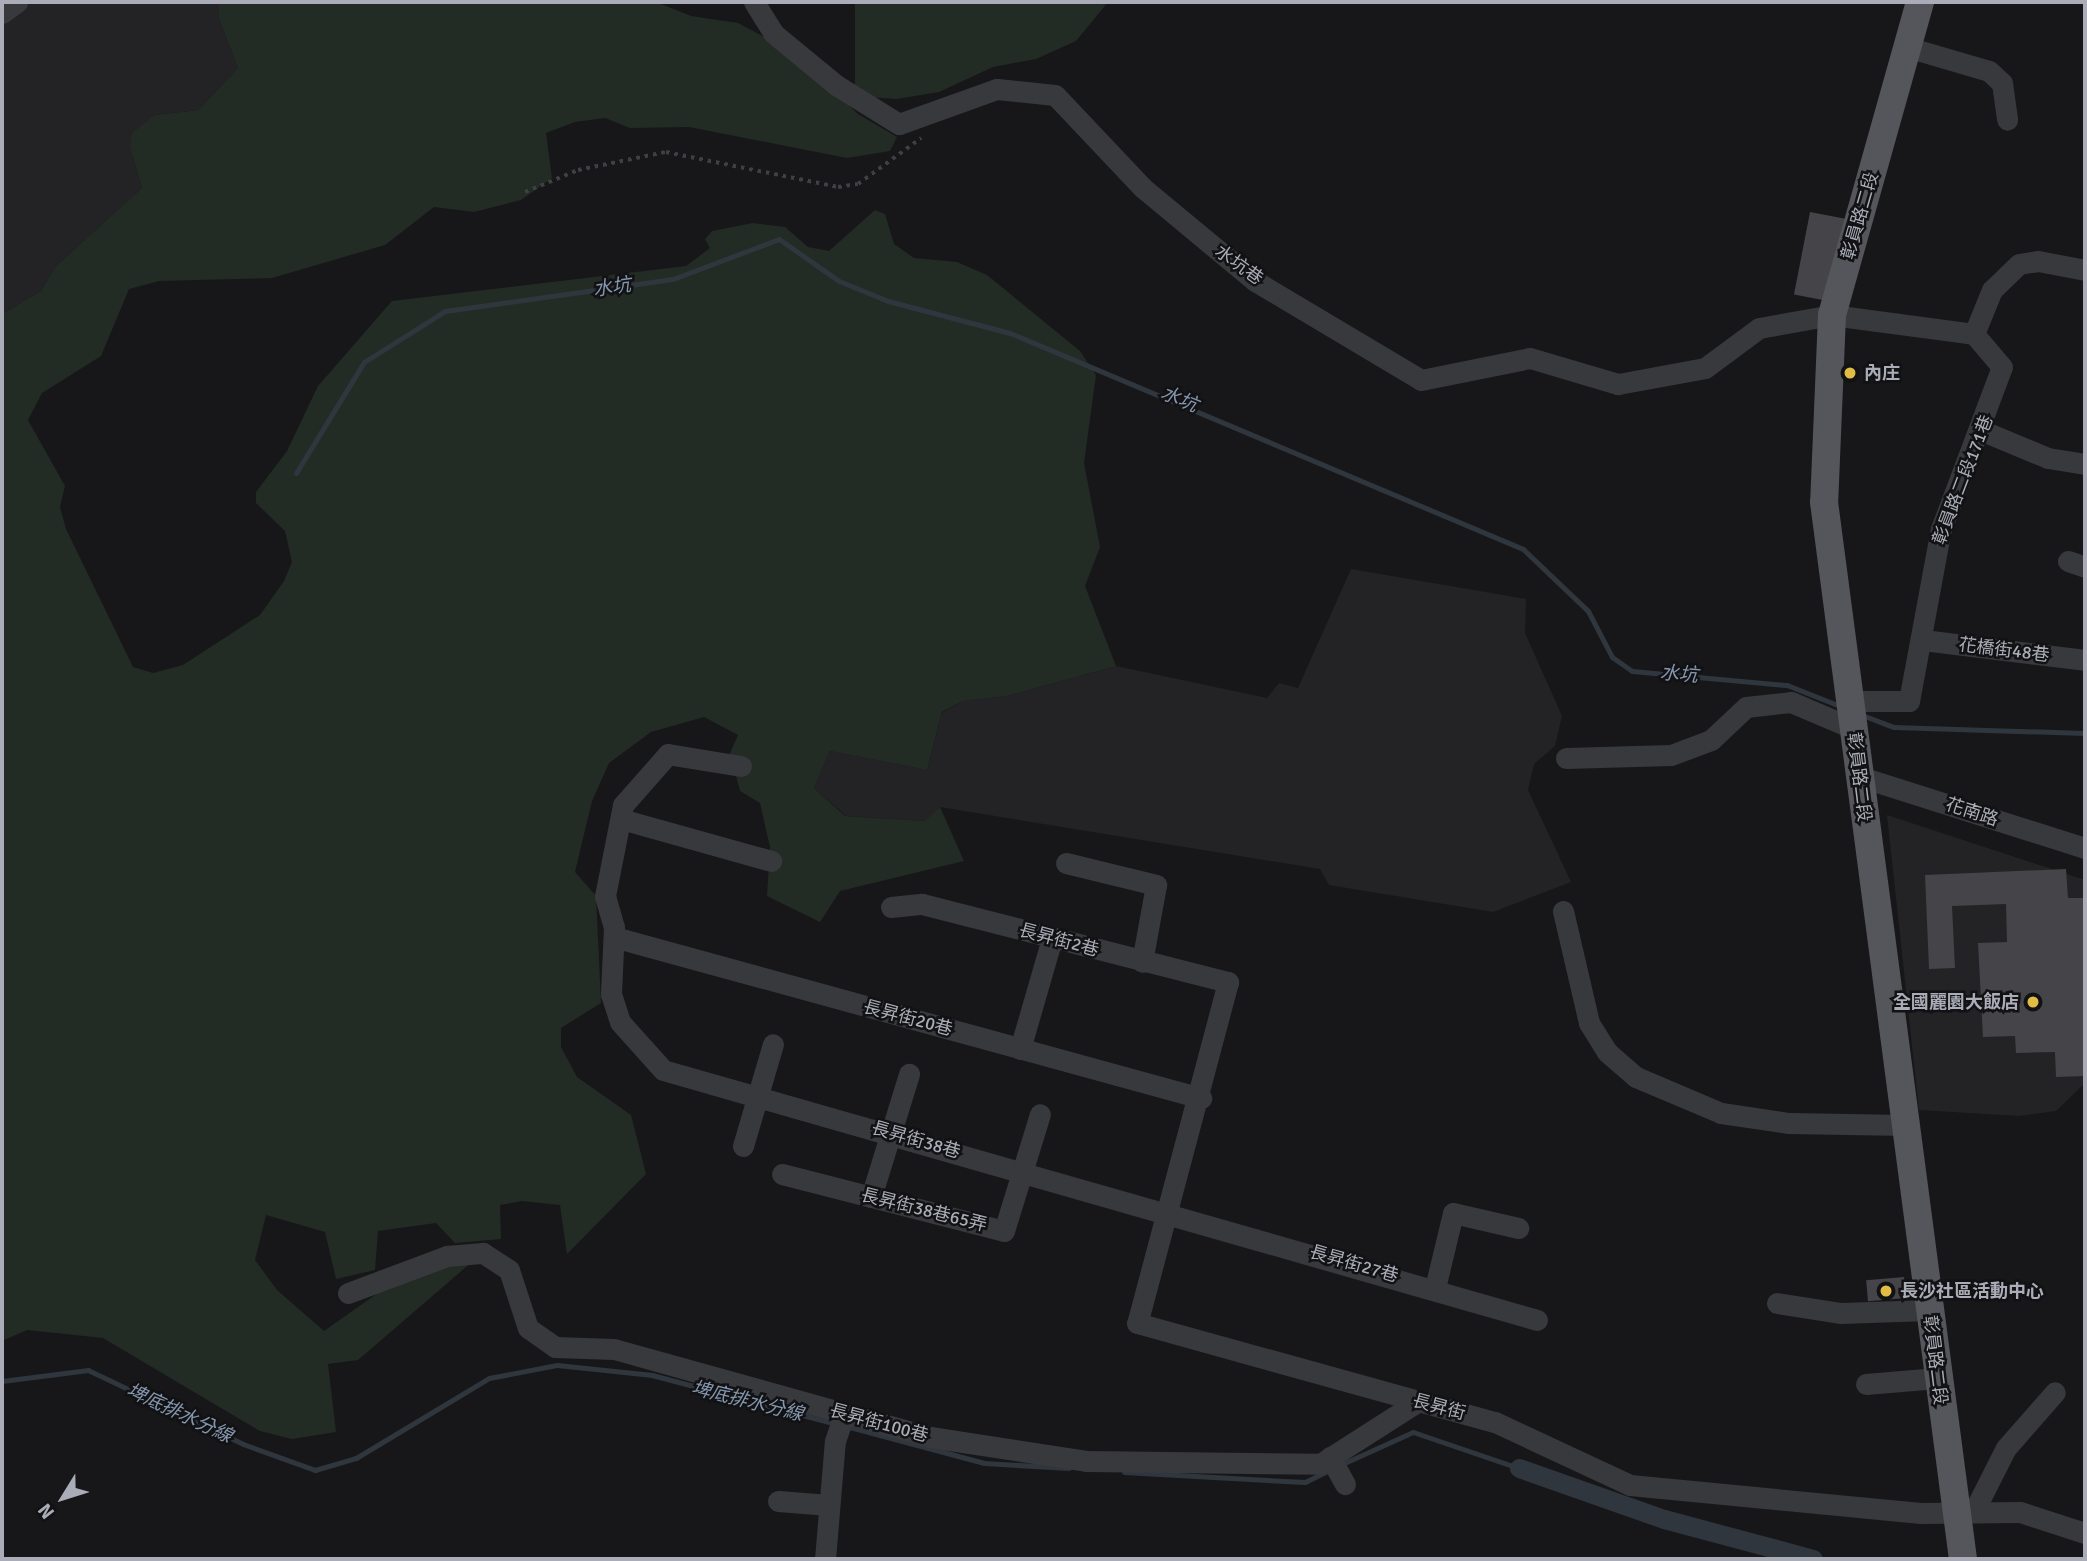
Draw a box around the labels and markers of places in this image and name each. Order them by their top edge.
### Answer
place label: 內庄 [1864,362,1900,384]
marker: 內庄 [1842,365,1858,381]
place label: 全國麗園大飯店 [1893,991,2019,1013]
marker: 全國麗園大飯店 [2025,994,2041,1010]
place label: 長沙社區活動中心 [1900,1280,2044,1302]
marker: 長沙社區活動中心 [1878,1283,1894,1299]

